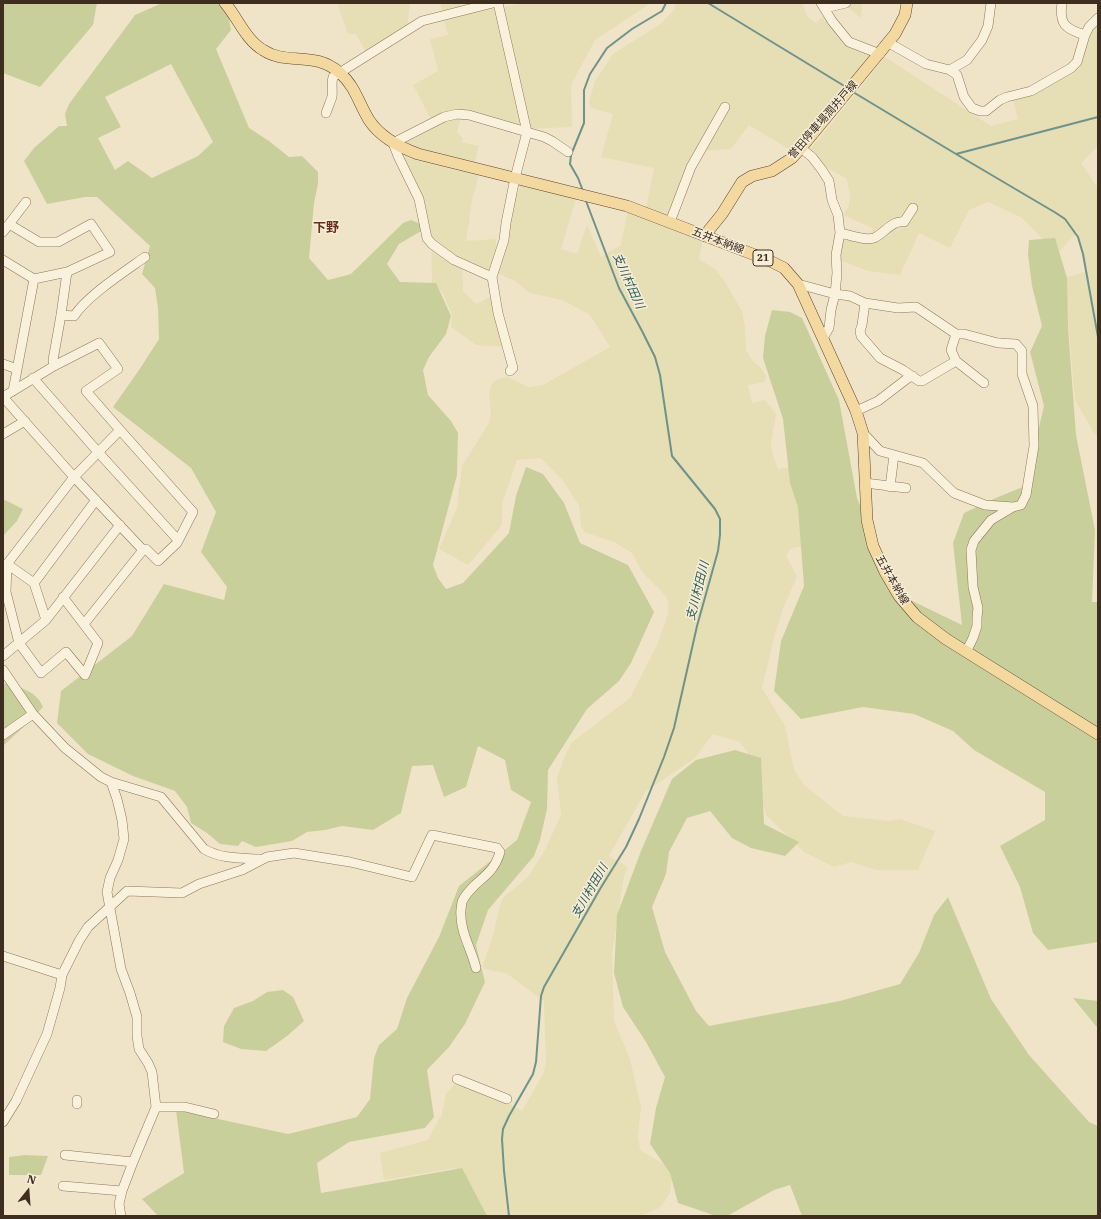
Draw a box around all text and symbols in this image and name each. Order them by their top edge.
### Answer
street label: 誉田停車場潤井戸線 [786,78,860,162]
district label: 下野 [313,220,339,236]
street label: 五井本納線 [690,225,746,257]
road number: 21 [753,250,773,266]
water label: 支川村田川 [609,251,647,311]
street label: 五井本納線 [873,553,911,607]
water label: 支川村田川 [684,560,712,622]
water label: 支川村田川 [569,861,611,921]
north arrow [8,1171,48,1211]
text: N [25,1172,38,1187]

